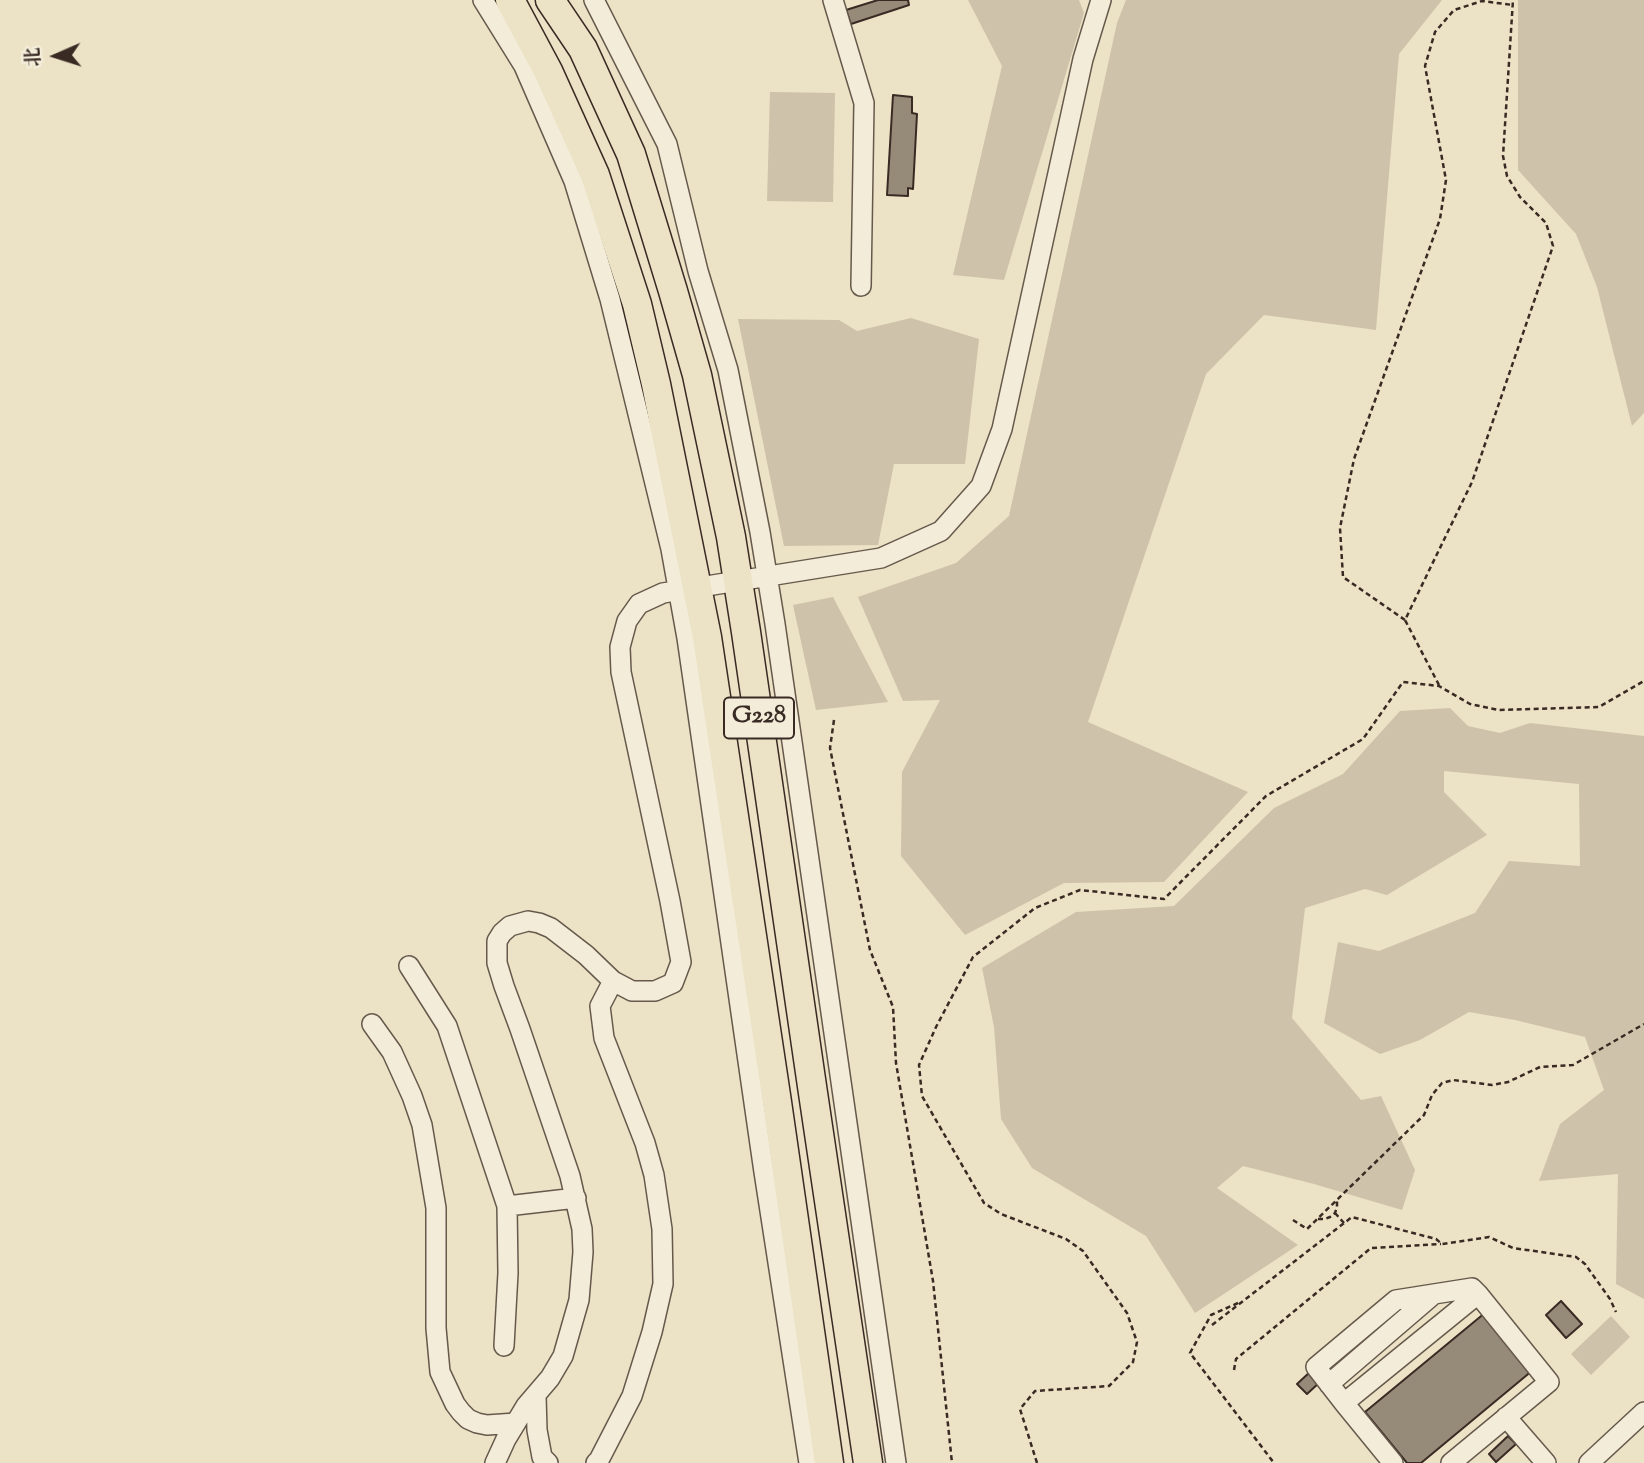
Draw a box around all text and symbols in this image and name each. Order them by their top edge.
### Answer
north arrow [21,21,91,91]
text: 北 [21,47,49,67]
road number: G228 [724,698,794,738]

